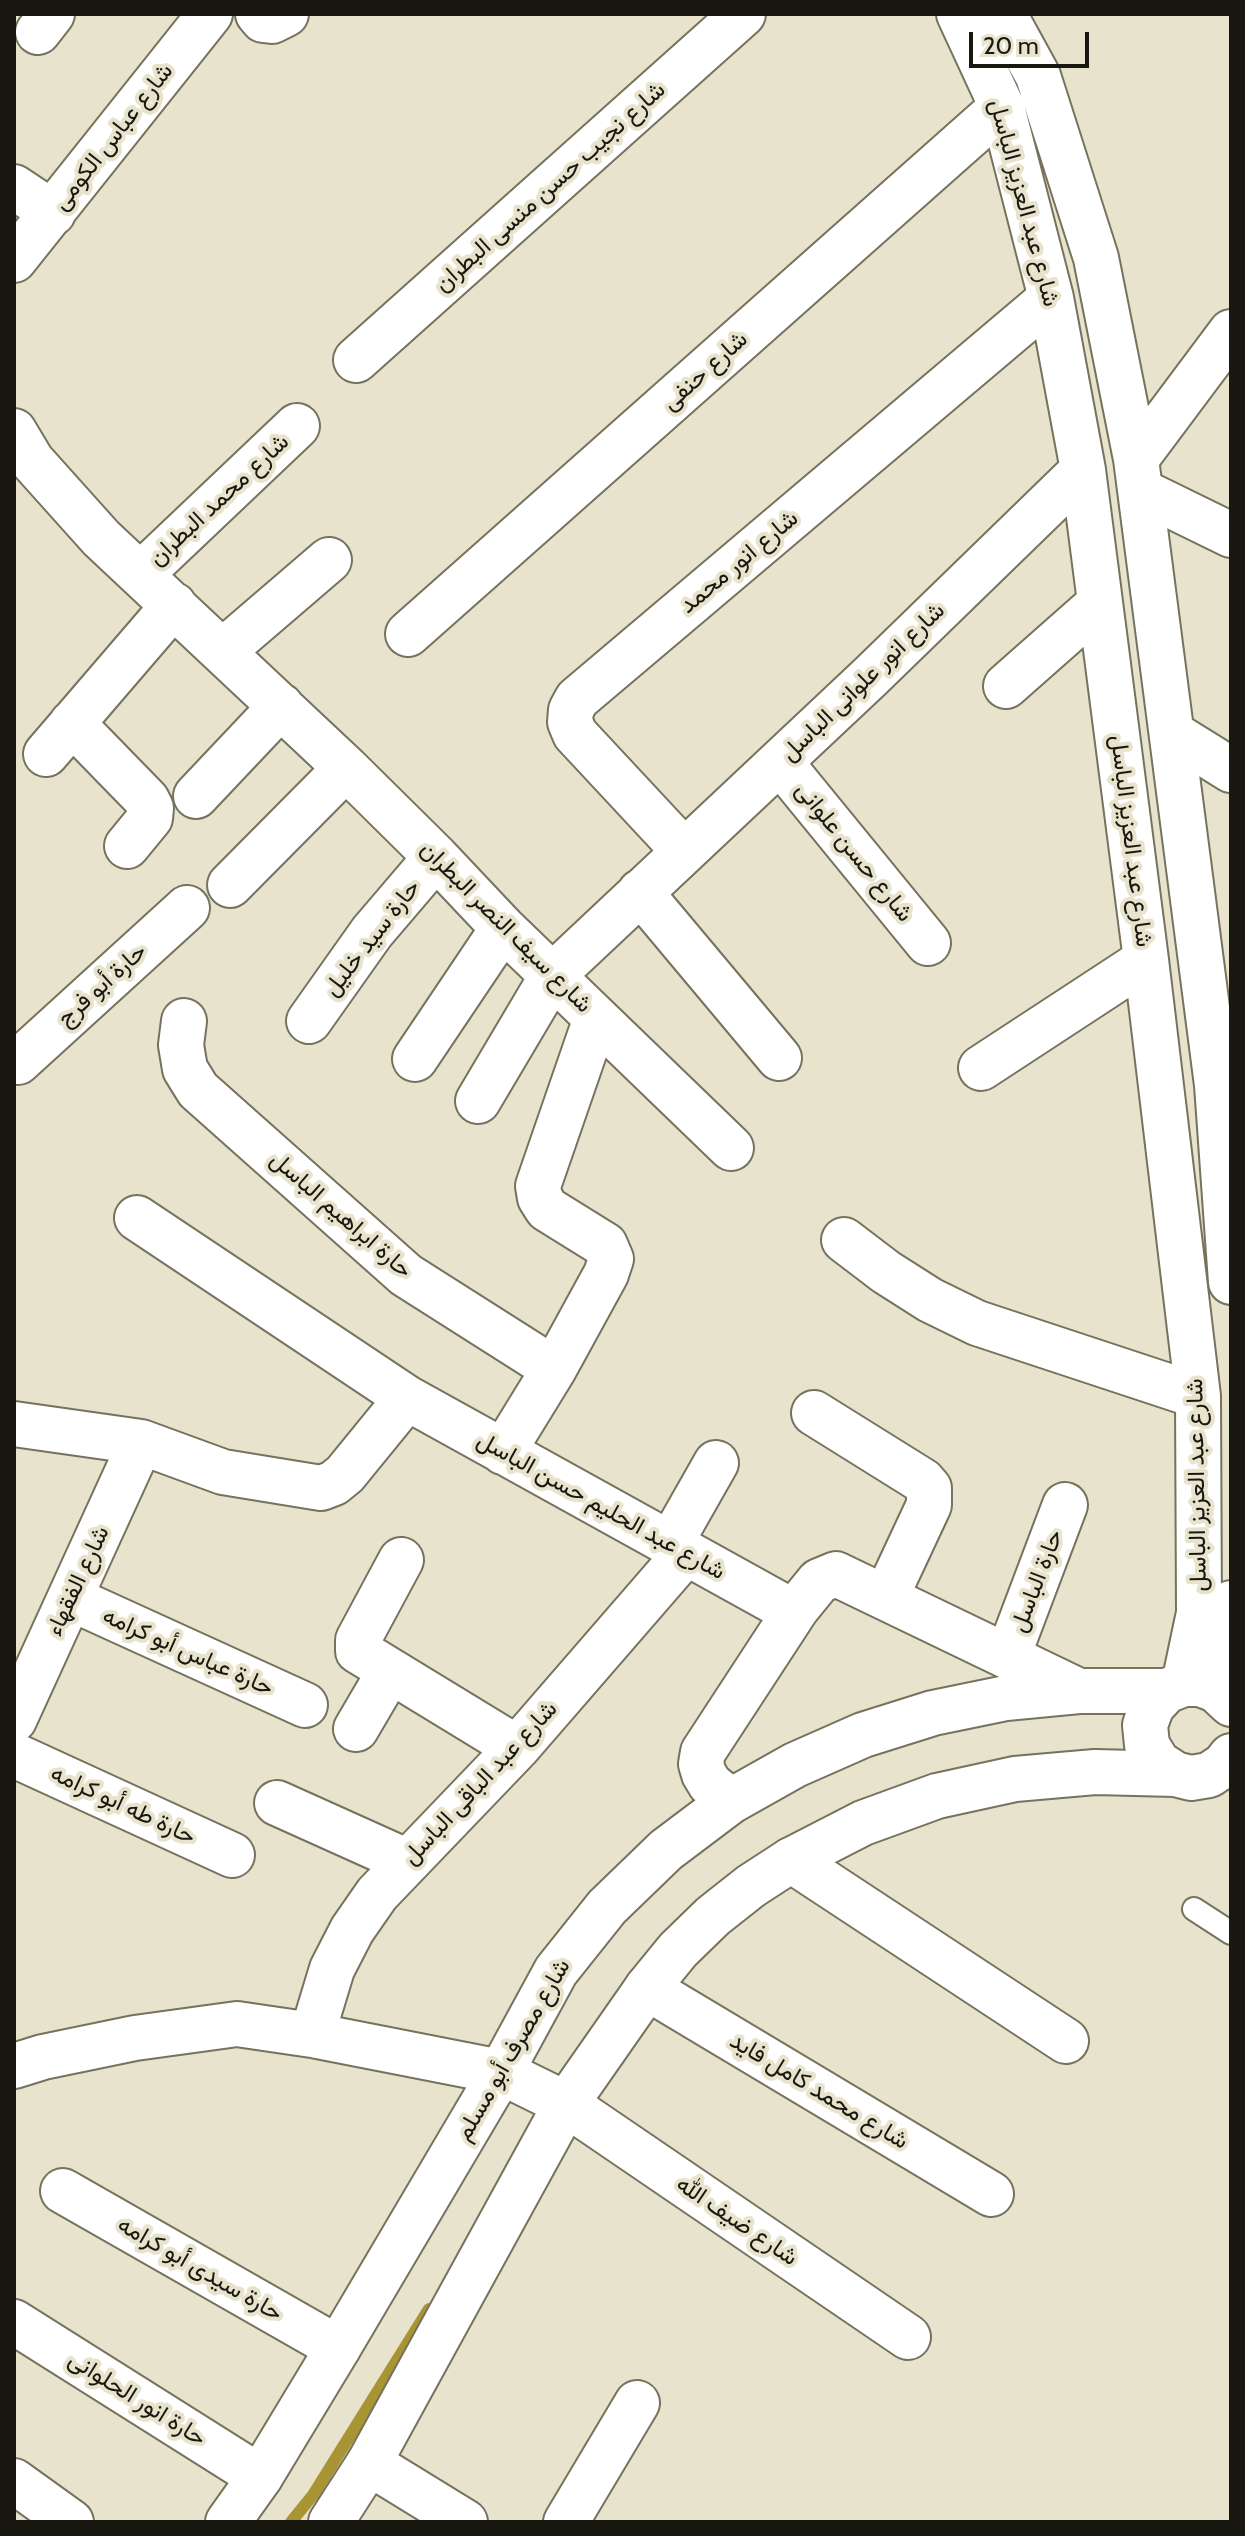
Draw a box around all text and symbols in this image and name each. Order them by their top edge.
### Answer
scale bar [973,16,1093,66]
text: 20 m [983,31,1039,60]
street label: شارع عباس الكومى [47,58,179,216]
street label: شارع نجيب حسن منسى البطران [429,76,671,298]
street label: شارع عبد العزيز الباسل [983,96,1065,310]
street label: شارع حنفى [656,325,754,417]
street label: شارع محمد البطران [143,428,295,572]
street label: شارع انور محمد [674,504,804,620]
street label: شارع انور علوانى الباسل [775,596,951,768]
street label: شارع عبد العزيز الباسل [1104,733,1158,949]
street label: شارع حسن علوانى [789,776,919,928]
street label: شارع سيف النصر البطران [414,835,598,1019]
street label: حارة سيد خليل [317,874,427,1002]
street label: حارة أبو فرج [51,937,153,1033]
street label: حارة ابراهيم الباسل [264,1145,418,1285]
street label: شارع عبد العزيز الباسل [1181,1378,1213,1592]
street label: شارع عبد الحليم حسن الباسل [472,1426,730,1586]
street label: شارع الفقهاء [40,1521,116,1641]
street label: حارة الباسل [1004,1526,1070,1636]
street label: حارة عباس أبو كرامه [98,1601,278,1703]
street label: شارع عبد الباقى الباسل [397,1695,563,1871]
street label: حارة طه أبو كرامه [46,1759,200,1851]
street label: شارع مصرف أبو مسلم [449,1954,577,2146]
street label: شارع محمد كامل فايد [724,2026,914,2156]
street label: شارع ضيف الله [671,2170,803,2272]
street label: حارة سيدى أبو كرامه [112,2210,288,2328]
street label: حارة انور الحلوانى [63,2345,211,2453]

